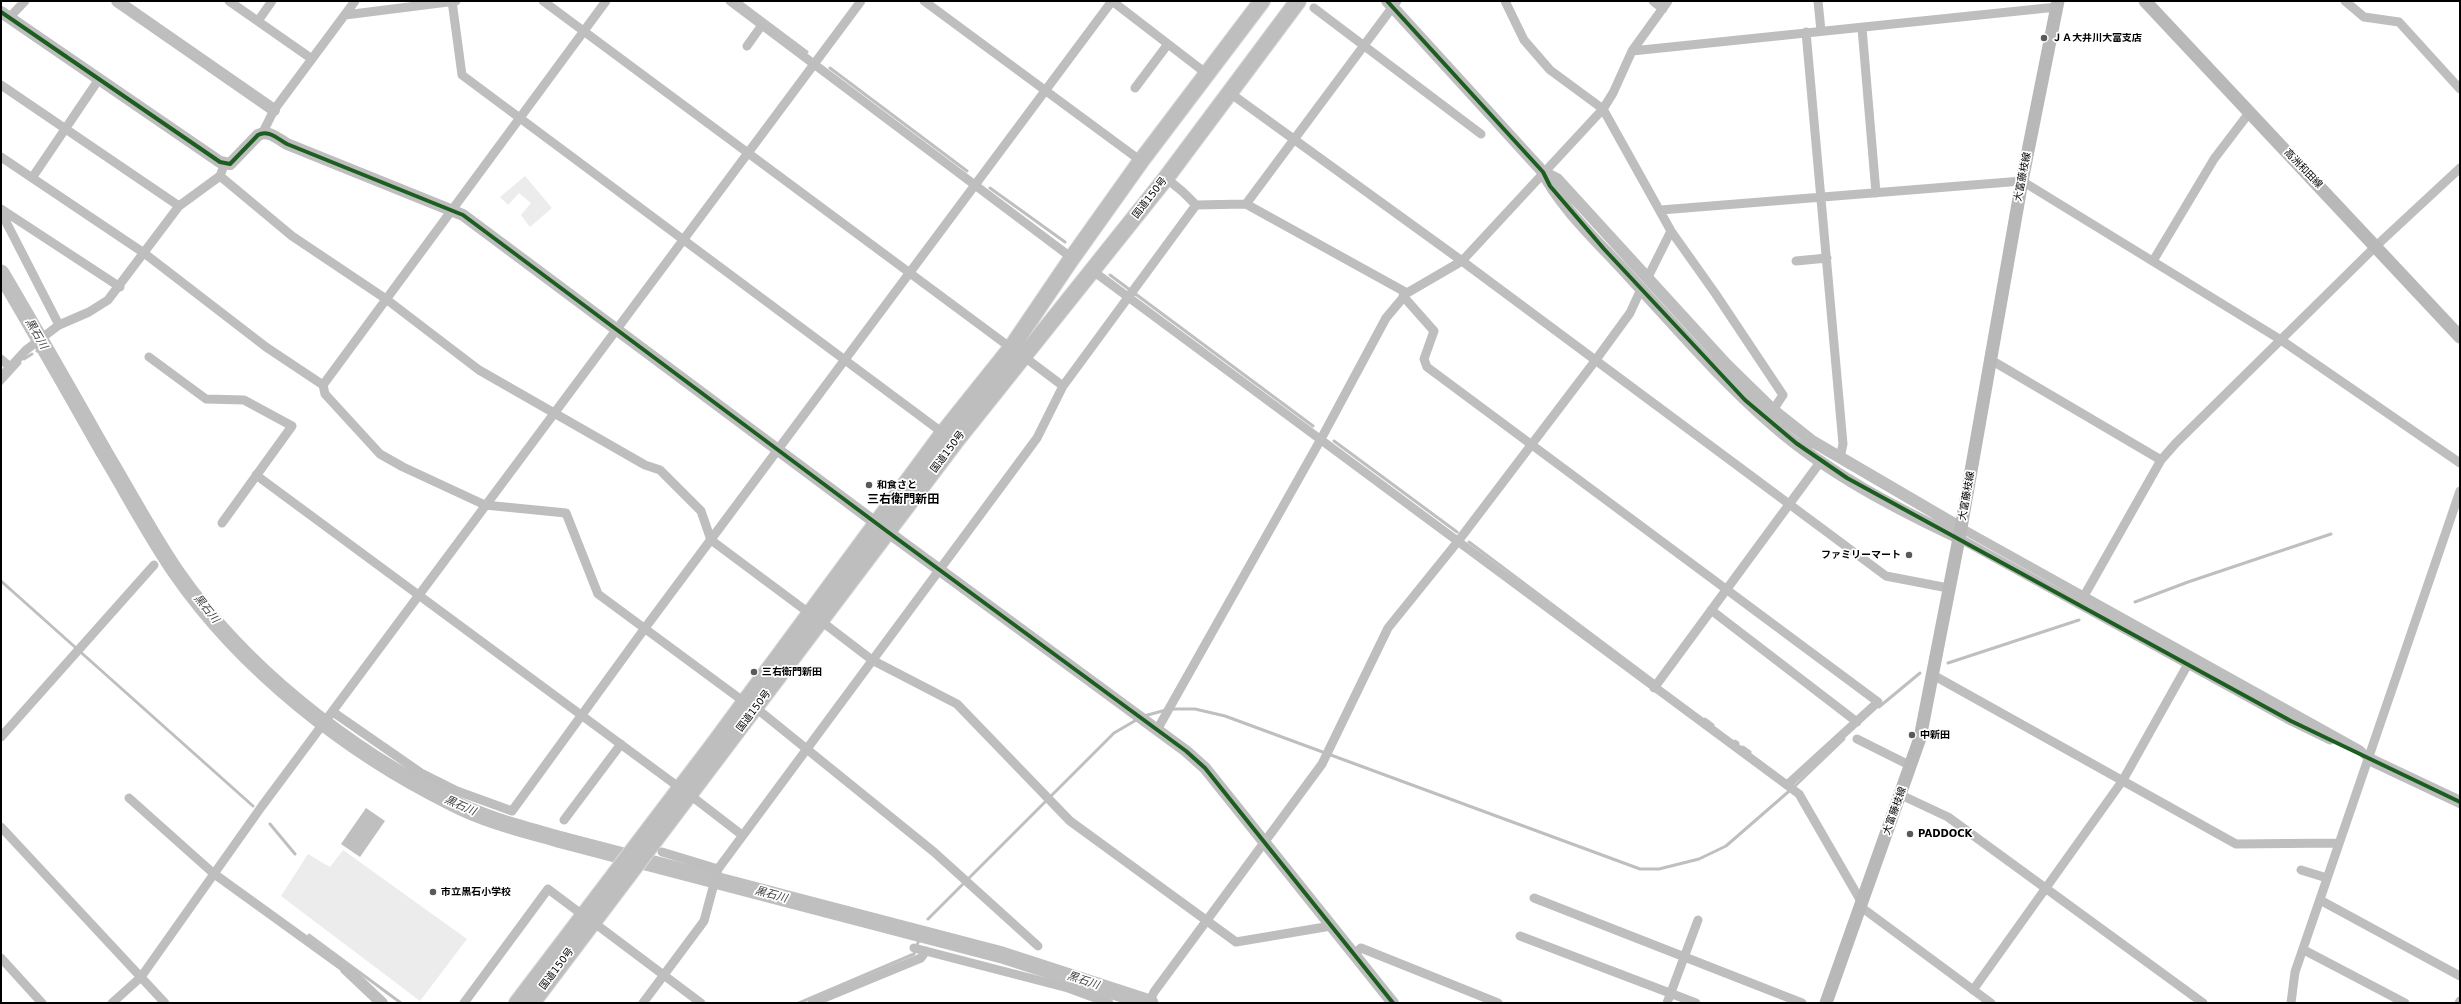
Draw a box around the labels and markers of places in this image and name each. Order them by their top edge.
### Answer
place label: ＪＡ大井川大富支店 [2052,32,2142,44]
marker: ＪＡ大井川大富支店 [2039,33,2049,43]
place label: 和食さと [877,479,917,491]
marker: 和食さと [864,480,874,490]
place label: ファミリーマート [1821,549,1901,561]
marker: ファミリーマート [1904,550,1914,560]
place label: 三右衛門新田 [762,666,822,678]
marker: 三右衛門新田 [749,667,759,677]
place label: 中新田 [1920,729,1950,741]
marker: 中新田 [1907,730,1917,740]
place label: PADDOCK [1918,828,1972,840]
marker: PADDOCK [1905,829,1915,839]
place label: 市立黒石小学校 [441,886,511,898]
marker: 市立黒石小学校 [428,887,438,897]

